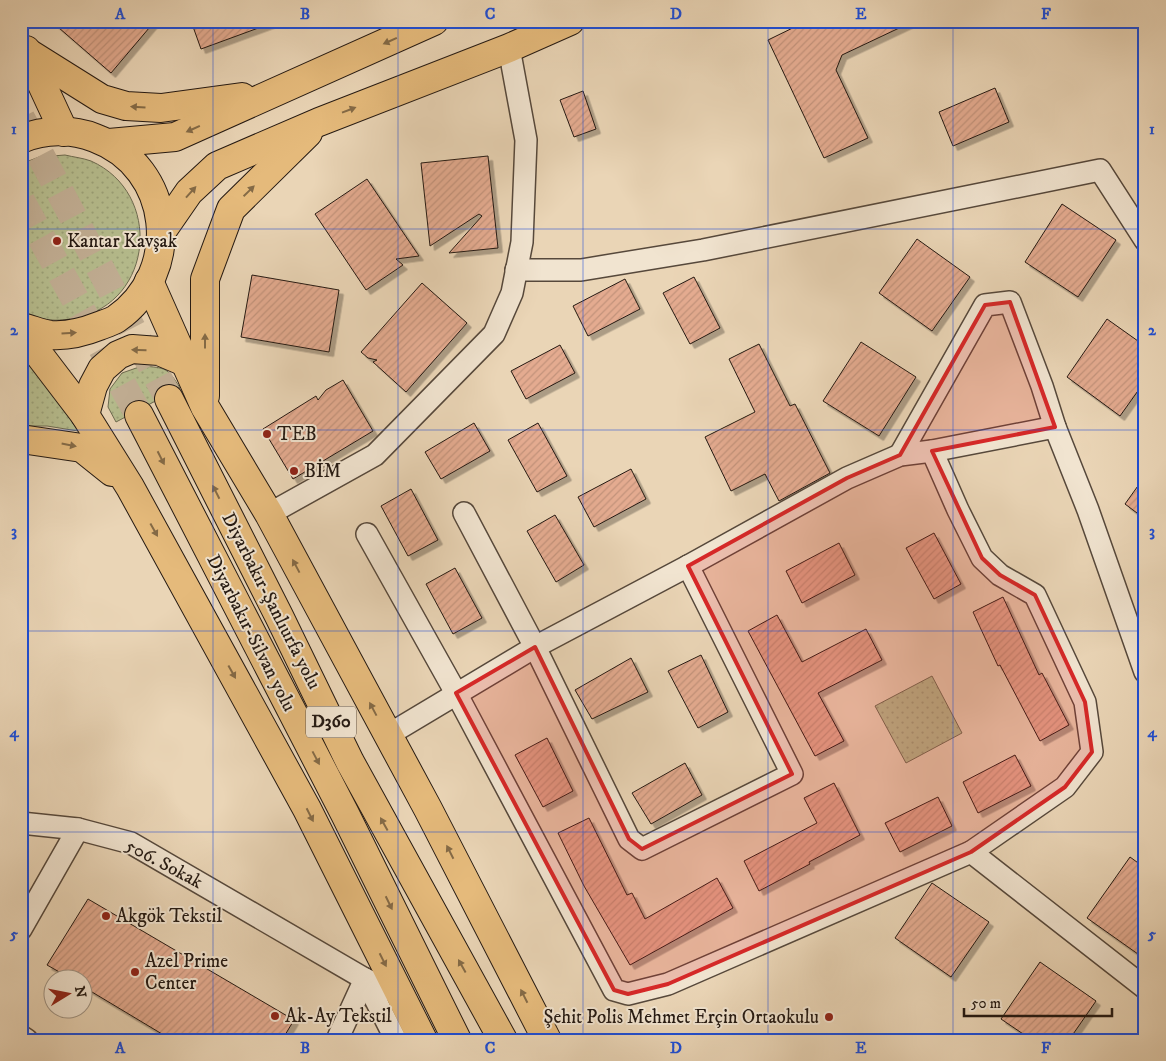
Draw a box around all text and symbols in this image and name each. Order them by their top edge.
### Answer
text: A [114,4,126,24]
text: B [300,4,310,24]
text: C [485,4,495,24]
text: D [670,4,682,24]
text: E [855,4,867,24]
text: F [1041,4,1051,24]
one-way arrow [383,38,397,46]
one-way arrow [130,102,146,110]
one-way arrow [342,106,356,114]
text: 1 [11,119,17,139]
text: 1 [1149,119,1155,139]
one-way arrow [186,125,200,133]
one-way arrow [243,185,255,197]
one-way arrow [185,187,197,199]
place label: Kantar Kavşak [67,230,178,253]
marker: Kantar Kavşak [51,235,63,247]
text: 2 [10,320,19,340]
text: 2 [1148,320,1157,340]
one-way arrow [61,329,77,337]
one-way arrow [201,333,209,349]
one-way arrow [130,346,146,354]
place label: TEB [277,423,317,446]
marker: TEB [261,428,273,440]
one-way arrow [62,442,78,450]
one-way arrow [157,451,165,465]
place label: BİM [304,459,341,483]
marker: BİM [288,465,300,477]
one-way arrow [212,484,220,499]
street label: Diyarbakır-Şanlıurfa yolu [216,509,326,693]
text: 3 [11,521,17,541]
text: 3 [1149,521,1155,541]
one-way arrow [150,523,158,537]
street label: Diyarbakır-Silvan yolu [201,551,301,715]
one-way arrow [292,558,300,573]
one-way arrow [228,665,236,680]
one-way arrow [369,701,377,716]
road number: D360 [306,706,356,738]
text: 4 [8,722,19,742]
text: 4 [1146,722,1157,742]
one-way arrow [312,751,320,765]
one-way arrow [306,808,314,822]
one-way arrow [380,817,388,831]
street label: 506. Sokak [121,834,207,894]
one-way arrow [446,845,454,859]
one-way arrow [385,896,393,910]
place label: Akgök Tekstil [116,905,222,928]
marker: Akgök Tekstil [100,910,112,922]
text: 5 [9,924,18,944]
text: 5 [1147,924,1156,944]
place label: Azel Prime Center [145,950,228,995]
one-way arrow [379,953,387,967]
one-way arrow [458,959,466,974]
marker: Azel Prime Center [129,966,141,978]
north arrow [42,968,92,1018]
text: N [70,985,90,1000]
scale bar [964,986,1111,1018]
one-way arrow [520,989,528,1004]
text: 50 m [971,994,1001,1013]
place label: Ak-Ay Tekstil [285,1005,392,1028]
place label: Şehit Polis Mehmet Erçin Ortaokulu [543,1006,819,1029]
marker: Ak-Ay Tekstil [269,1010,281,1022]
marker: Şehit Polis Mehmet Erçin Ortaokulu [823,1011,835,1023]
text: A [114,1038,126,1058]
text: B [300,1038,310,1058]
text: C [485,1038,495,1058]
text: D [670,1038,682,1058]
text: E [855,1038,867,1058]
text: F [1041,1038,1051,1058]

